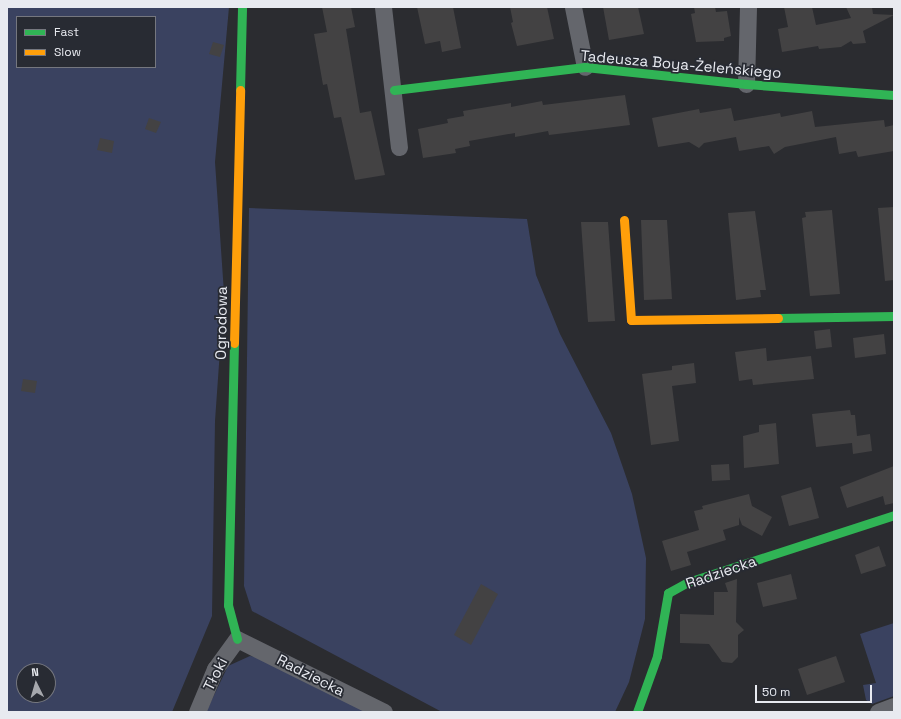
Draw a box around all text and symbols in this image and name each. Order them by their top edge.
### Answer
legend [16,16,156,68]
text: Fast [54,24,79,40]
text: Slow [54,44,81,60]
street label: Tadeusza Boya-Żeleńskiego [580,46,782,82]
street label: Ogrodowa [211,286,231,360]
street label: Radziecka [683,552,759,592]
street label: Radziecka [274,650,348,700]
street label: Tłoki [199,654,231,694]
north arrow [16,663,56,703]
text: N [31,665,39,679]
scale bar [757,677,874,703]
text: 50 m [762,684,790,700]

